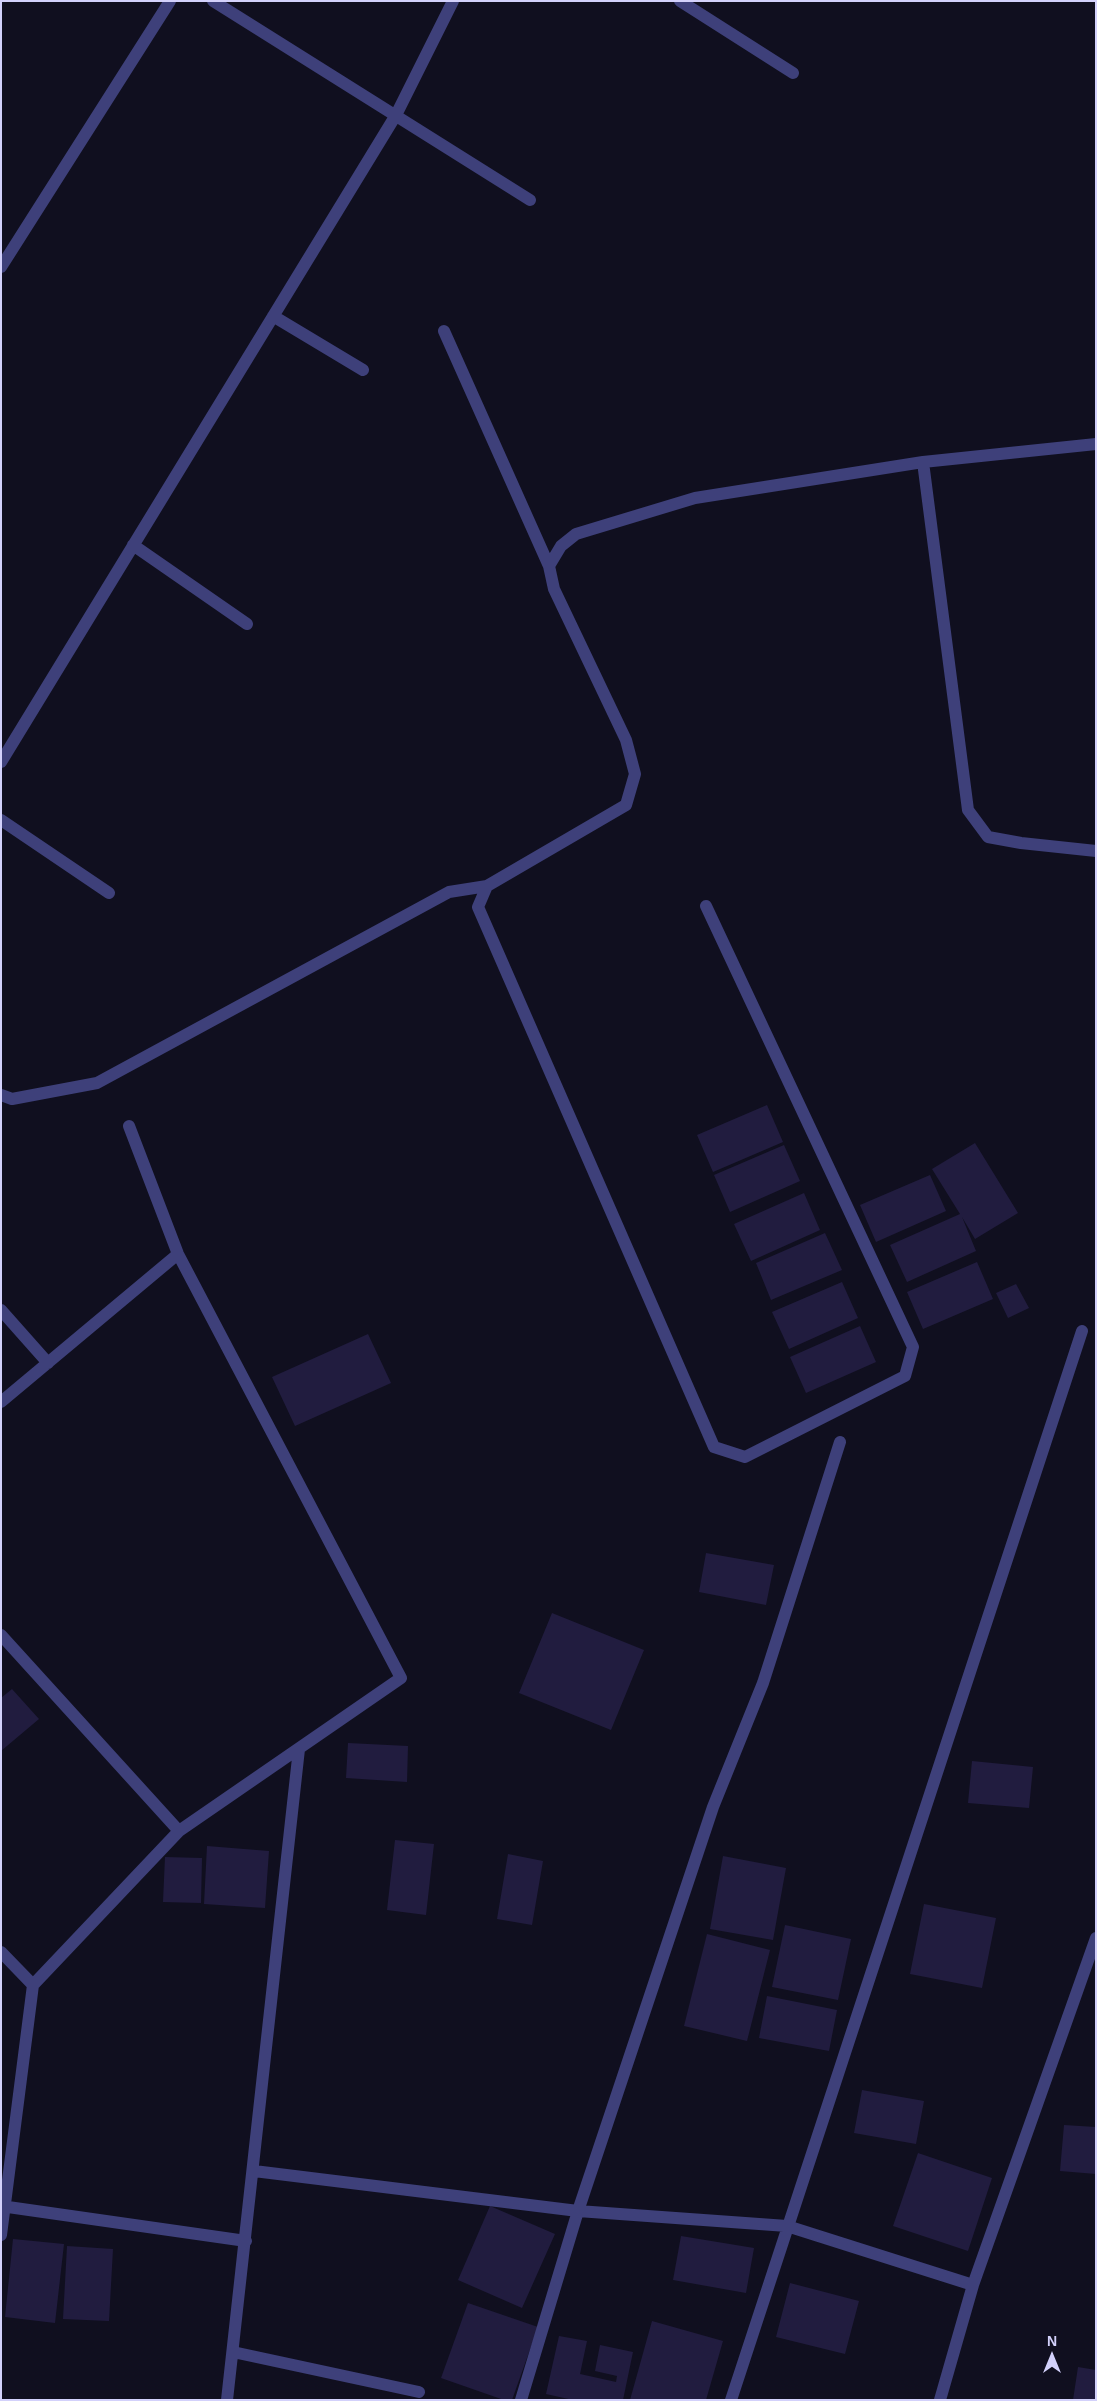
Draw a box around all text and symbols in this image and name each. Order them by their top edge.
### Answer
north arrow [1027,2331,1077,2381]
text: N [1047,2333,1057,2349]

